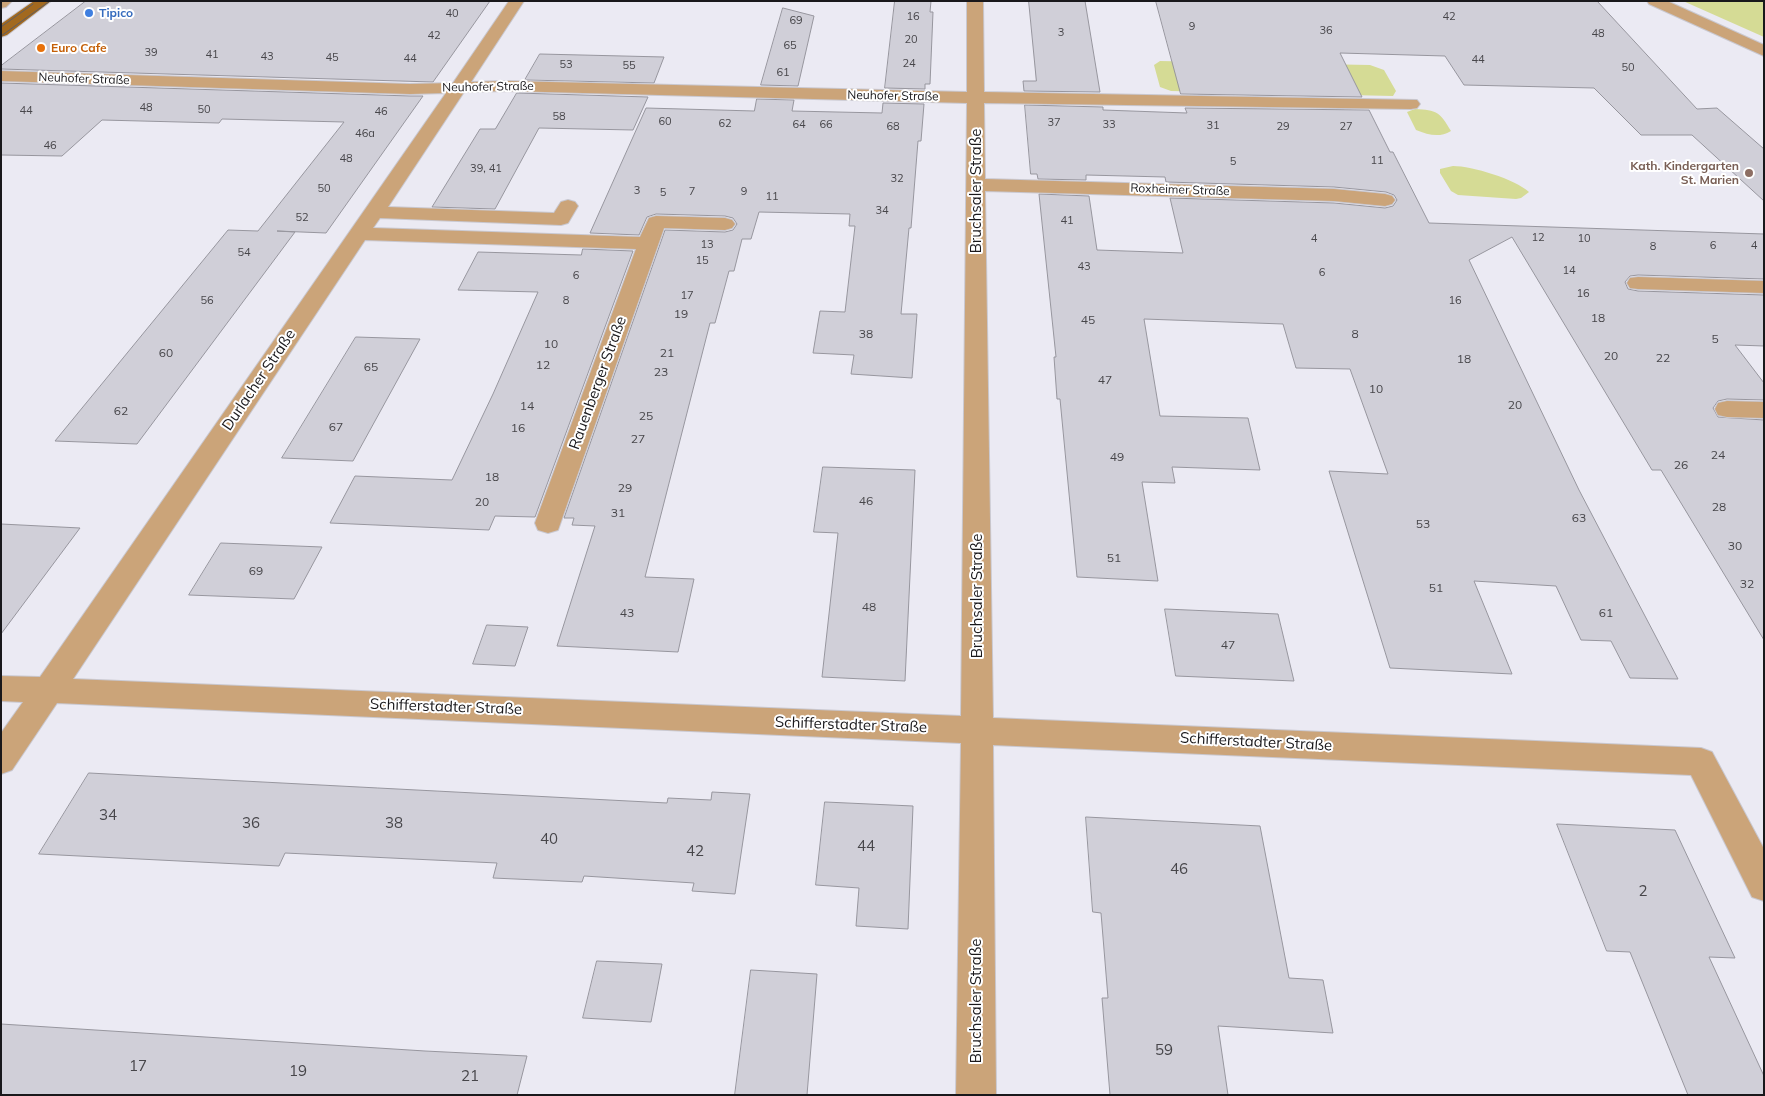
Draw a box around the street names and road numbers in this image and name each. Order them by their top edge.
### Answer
street label: Neuhofer Straße [38,70,130,88]
street label: Neuhofer Straße [442,79,534,95]
street label: Neuhofer Straße [847,88,939,104]
street label: Bruchsaler Straße [967,129,985,253]
street label: Roxheimer Straße [1130,181,1230,199]
street label: Rauenberger Straße [565,314,631,452]
street label: Durlacher Straße [218,326,300,434]
street label: Bruchsaler Straße [968,534,986,658]
street label: Schifferstadter Straße [370,695,522,719]
street label: Schifferstadter Straße [775,713,927,737]
street label: Schifferstadter Straße [1180,729,1332,755]
street label: Bruchsaler Straße [967,939,985,1063]

